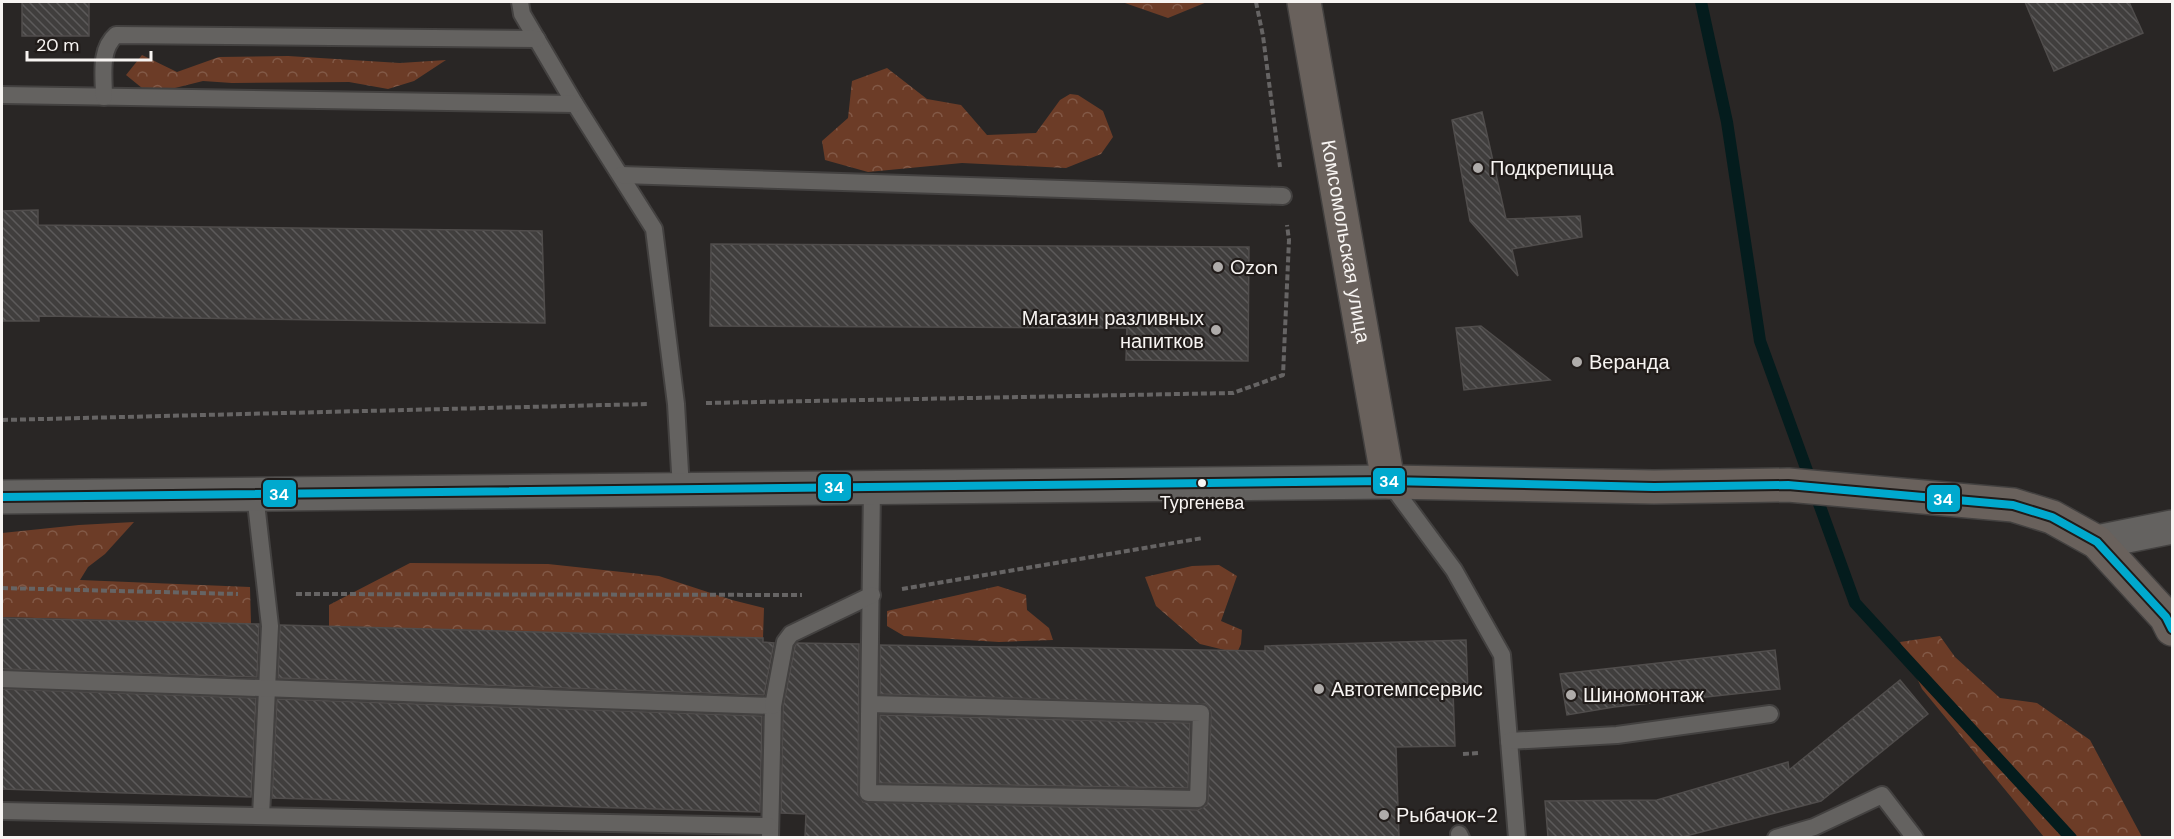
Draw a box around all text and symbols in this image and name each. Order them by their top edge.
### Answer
scale bar [27,24,152,62]
text: 20 m [36,33,79,57]
street label: Комсомольская улица [1315,138,1377,346]
place label: Подкрепицца [1490,155,1615,181]
marker: Подкрепицца [1471,161,1485,175]
place label: Ozon [1230,254,1278,280]
marker: Ozon [1211,260,1225,274]
place label: Магазин разливных напитков [1022,305,1204,354]
marker: Магазин разливных напитков [1209,323,1223,337]
place label: Веранда [1589,349,1670,375]
marker: Веранда [1570,355,1584,369]
line badge: 34 [1372,467,1406,495]
text: 34 [1379,471,1399,492]
line badge: 34 [817,473,852,502]
text: 34 [824,477,844,498]
marker: Тургенева [1196,477,1208,489]
line badge: 34 [262,479,297,508]
text: 34 [269,484,289,505]
line badge: 34 [1926,484,1961,513]
text: 34 [1933,489,1953,510]
place label: Тургенева [1160,491,1245,515]
place label: Автотемпсервис [1331,676,1483,702]
marker: Автотемпсервис [1312,682,1326,696]
place label: Шиномонтаж [1583,682,1705,708]
marker: Шиномонтаж [1564,688,1578,702]
place label: Рыбачок-2 [1396,802,1498,828]
marker: Рыбачок-2 [1377,808,1391,822]

